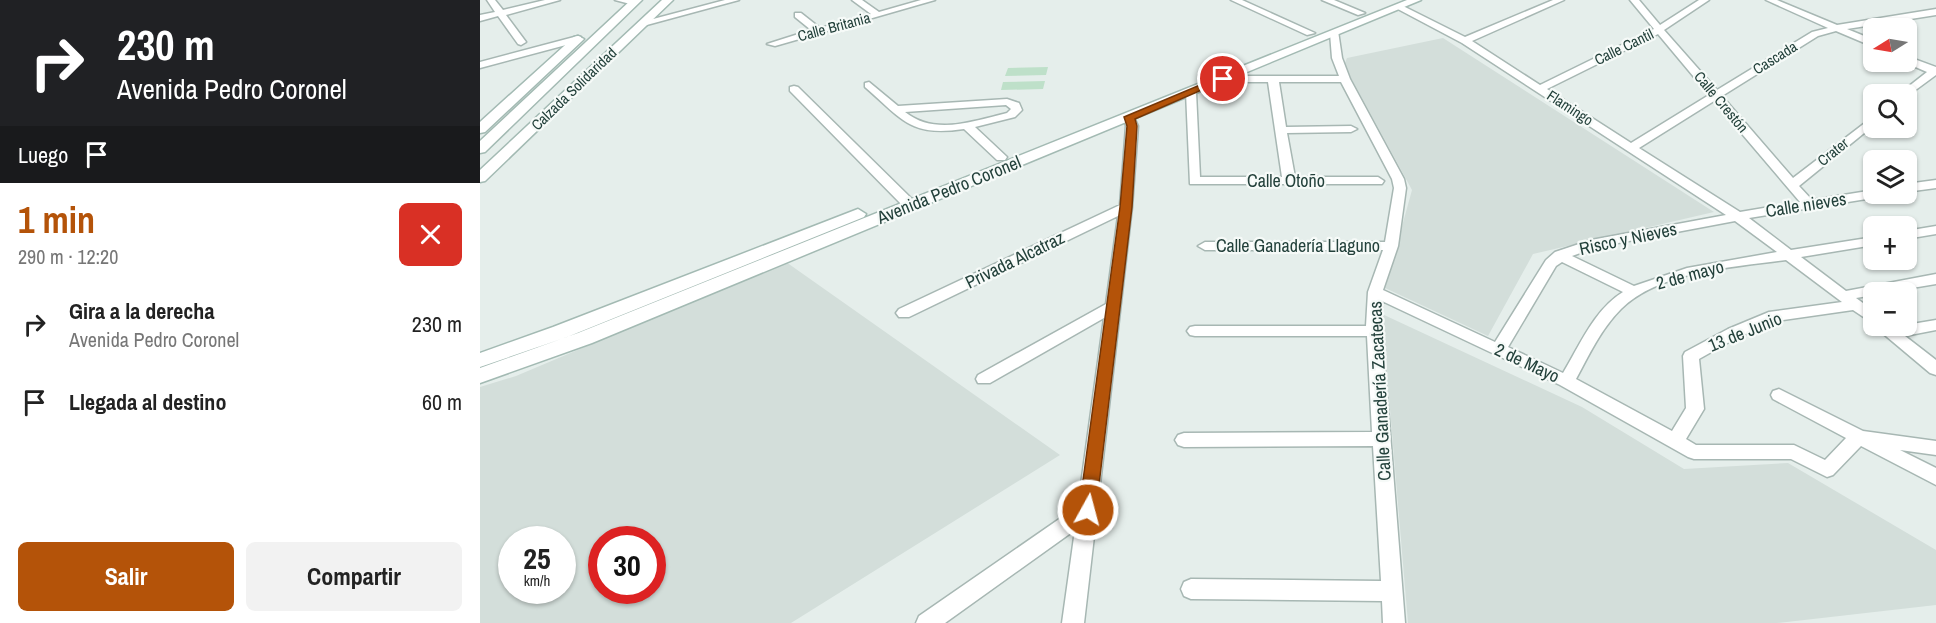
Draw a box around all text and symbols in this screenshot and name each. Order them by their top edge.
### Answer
street label: Calle Britania [795,7,873,46]
text: 230 m [117,17,215,73]
north arrow [1863,18,1917,72]
map controls [1863,18,1917,336]
street label: Calle Cantil [1591,23,1657,70]
icon: right [18,24,96,102]
street label: Cascada [1749,36,1801,79]
street label: Calzada Solidaridad [526,42,621,135]
pin [1197,53,1248,104]
icon: arrive [1206,62,1239,95]
street label: Calle Crestón [1689,66,1753,137]
text: Avenida Pedro Coronel [117,71,347,107]
button: search [1863,84,1917,138]
street label: Flamingo [1543,85,1598,130]
street label: Crater [1813,133,1853,171]
icon: arrive [80,138,113,171]
text: Luego [18,140,68,170]
street label: Avenida Pedro Coronel [872,149,1025,230]
button: layers [1863,150,1917,204]
street label: Calle Otoño [1247,168,1325,193]
street label: Calle nieves [1764,186,1848,223]
text: 1 min [18,196,95,244]
button: close [399,203,462,266]
street label: Risco y Nieves [1577,216,1679,261]
button: + [1863,216,1917,270]
street label: Privada Alcatraz [961,225,1069,294]
street label: Calle Ganadería Llaguno [1216,233,1380,258]
text: 290 m · 12:20 [18,243,118,270]
street label: 2 de mayo [1653,254,1726,296]
button: − [1863,282,1917,336]
text: Gira a la derecha [69,296,214,326]
street label: Calle Ganadería Zacatecas [1362,301,1397,481]
street label: 13 de Junio [1704,305,1785,358]
icon: right [18,308,51,341]
text: 230 m [412,309,462,339]
text: Avenida Pedro Coronel [69,326,239,353]
street label: 2 de Mayo [1491,337,1564,388]
icon: arrive [18,386,51,419]
text: Llegada al destino [69,387,226,417]
text: 60 m [422,387,462,417]
position arrow [1056,478,1120,542]
speed limit sign: 30 [588,526,666,604]
text: 25 [523,538,551,578]
button: Salir [18,542,234,611]
button: Compartir [246,542,462,611]
text: km/h [524,570,550,591]

